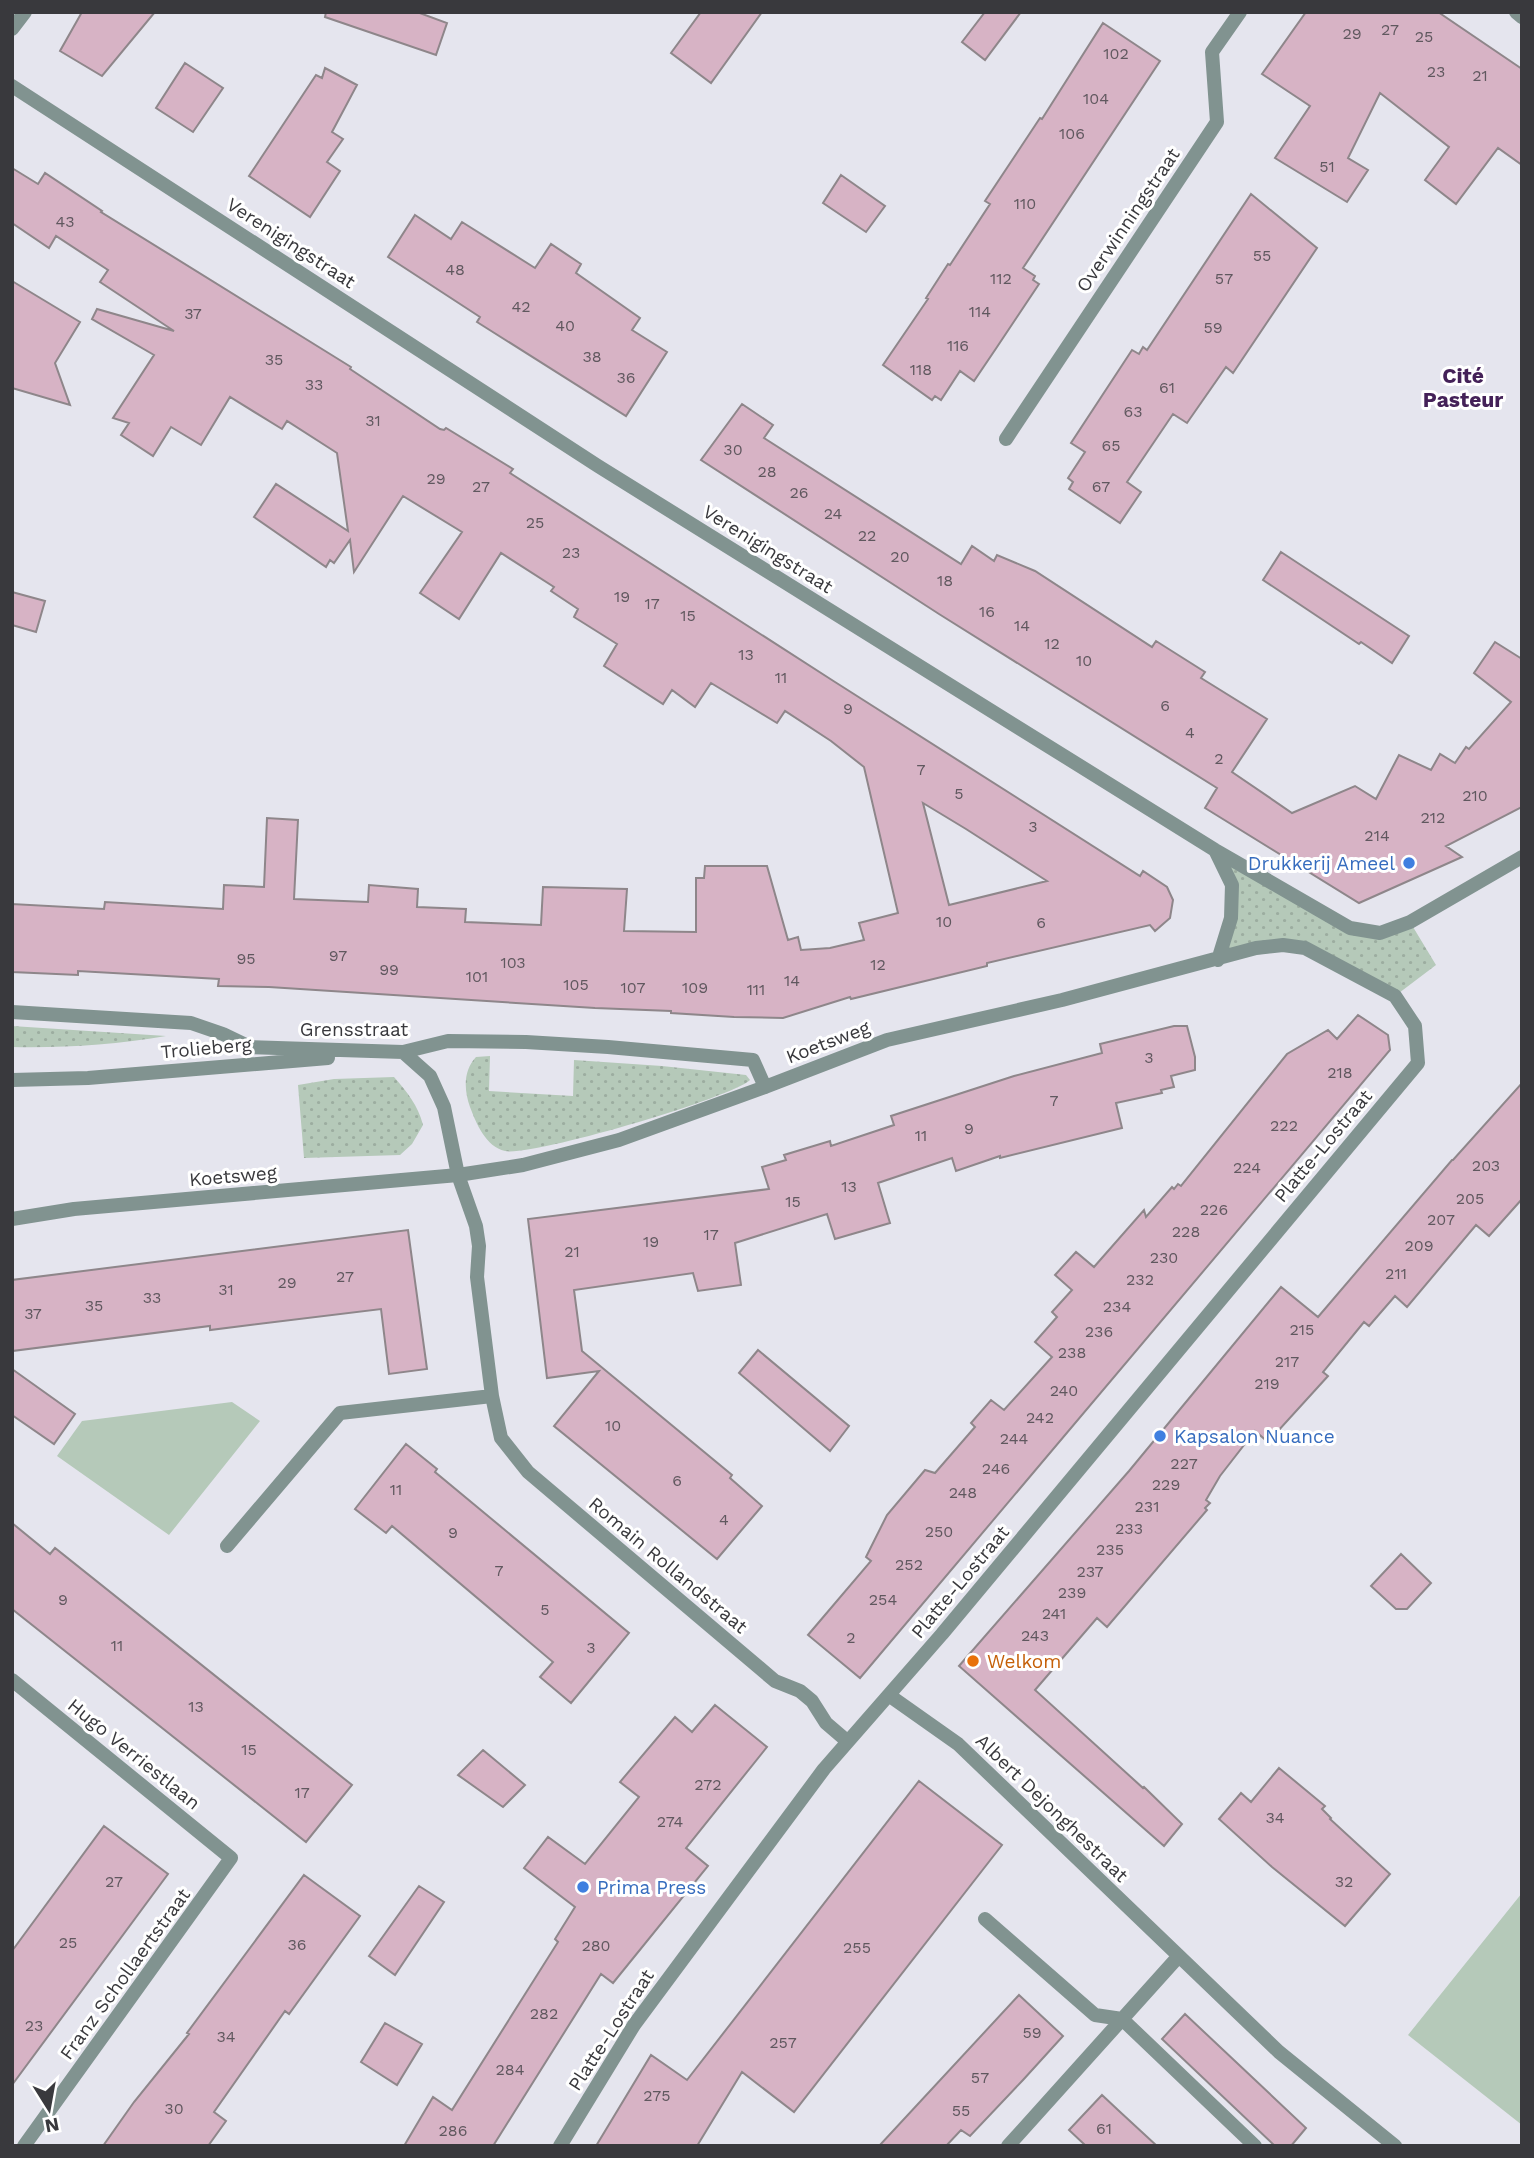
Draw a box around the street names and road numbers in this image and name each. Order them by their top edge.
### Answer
street label: Overwinningstraat [1071,144,1185,296]
street label: Verenigingstraat [222,193,360,293]
street label: Verenigingstraat [699,500,837,598]
street label: Koetsweg [783,1015,874,1068]
street label: Grensstraat [300,1018,408,1041]
street label: Trolieberg [160,1032,253,1063]
street label: Platte-Lostraat [1269,1085,1377,1207]
street label: Koetsweg [188,1161,279,1191]
street label: Romain Rollandstraat [584,1492,752,1638]
street label: Platte-Lostraat [906,1521,1014,1643]
street label: Hugo Verriestlaan [63,1694,205,1814]
street label: Albert Dejonghestraat [971,1729,1133,1887]
street label: Franz Schollaertstraat [55,1884,195,2064]
street label: Platte-Lostraat [563,1965,659,2095]

